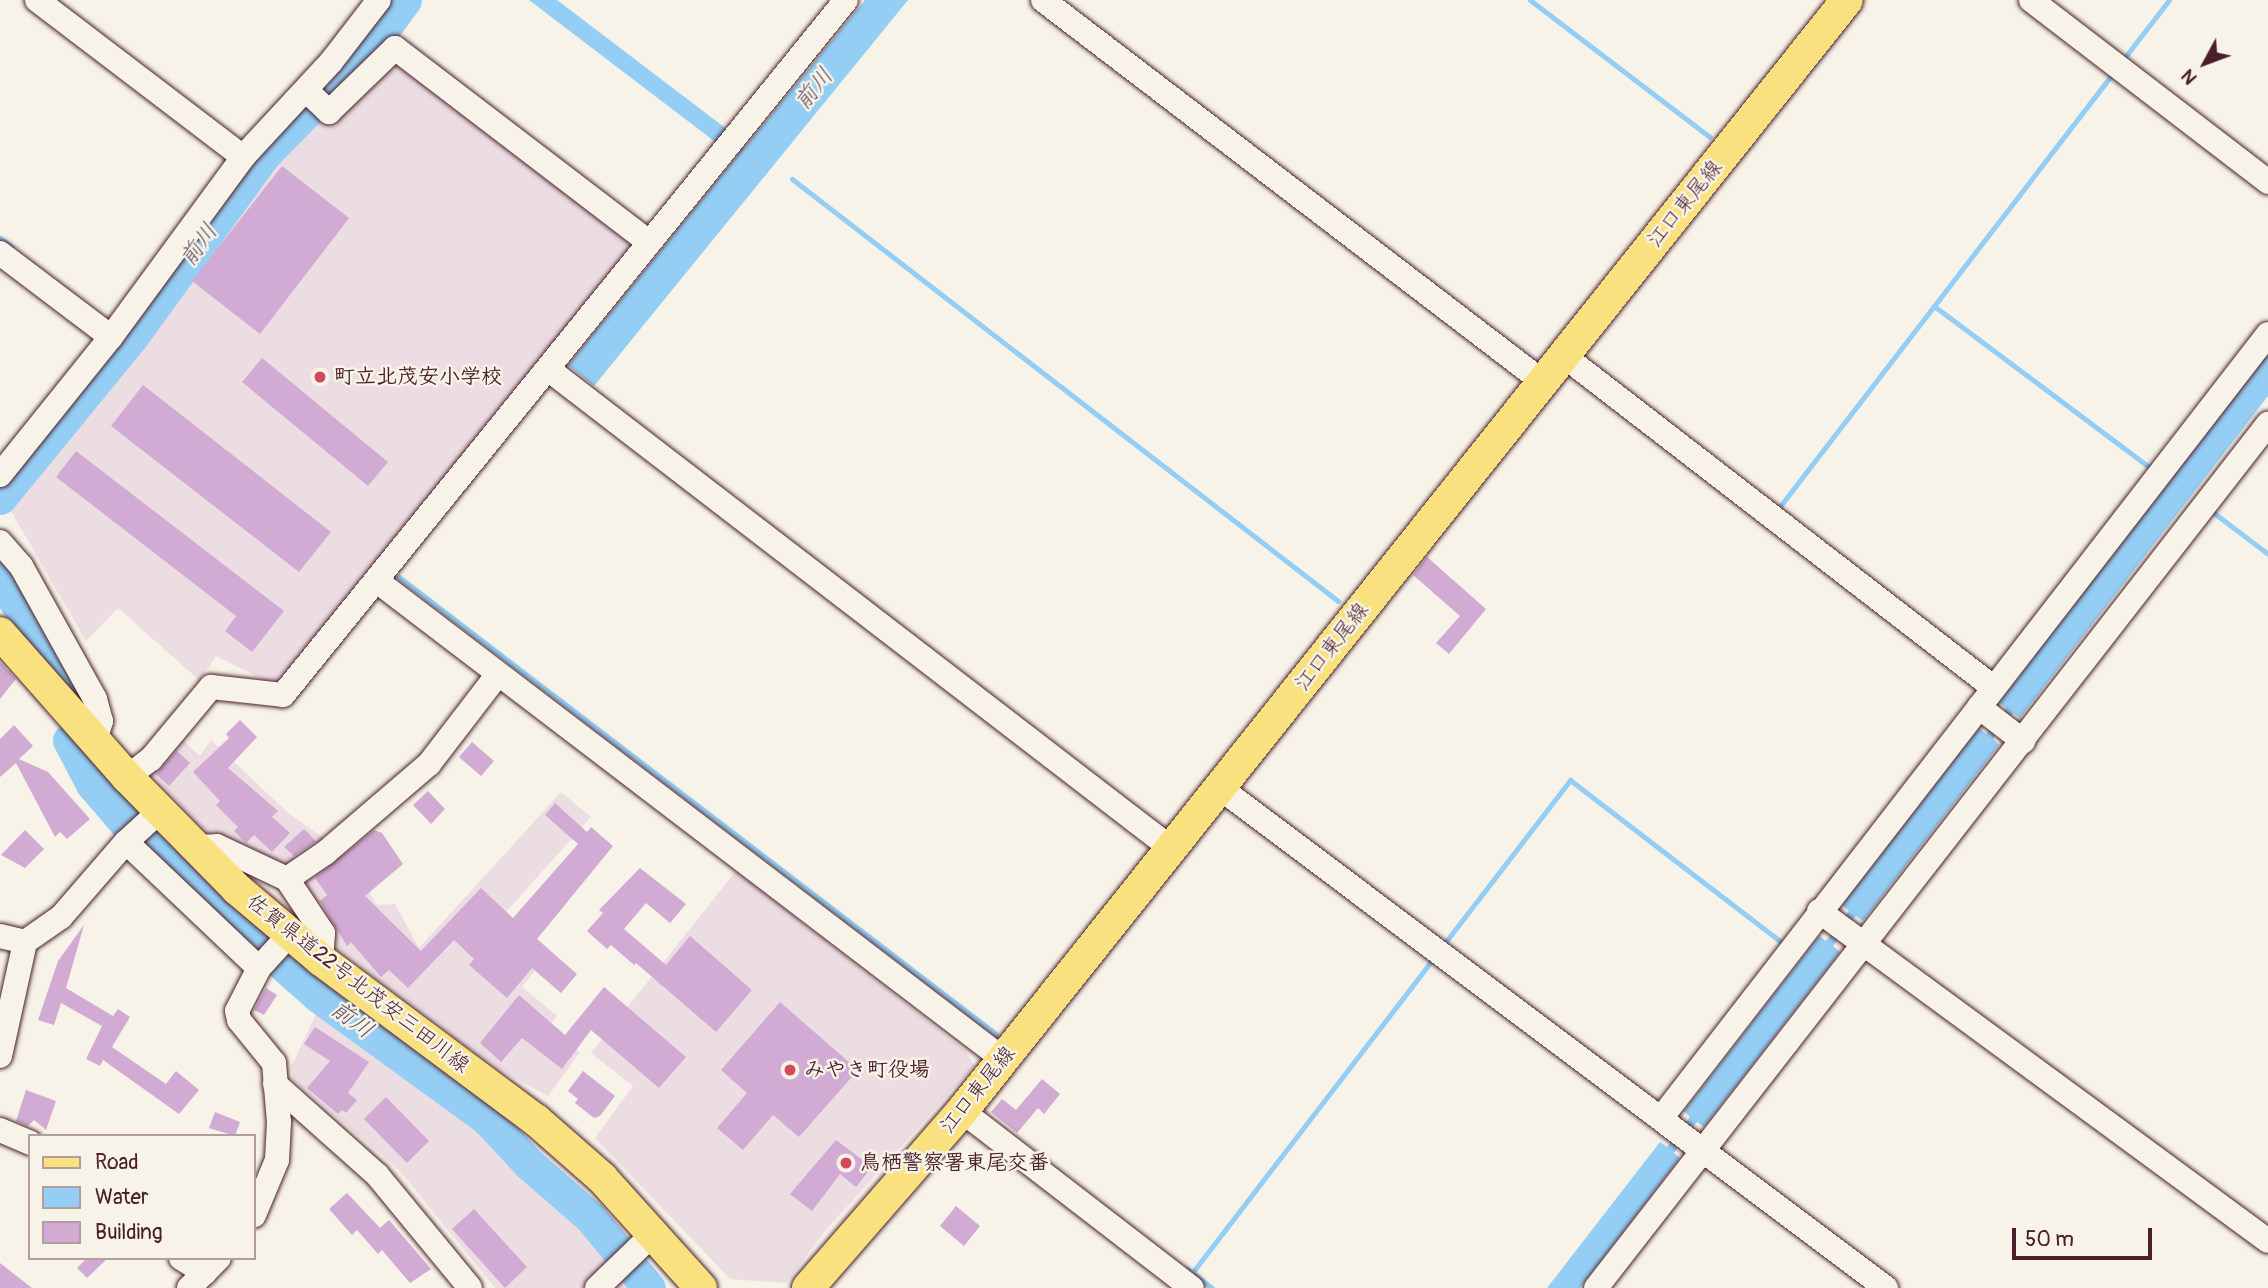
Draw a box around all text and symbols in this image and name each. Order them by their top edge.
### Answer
north arrow [2170,28,2240,98]
water label: 前川 [789,62,839,116]
text: N [2176,64,2202,90]
street label: 江口東尾線 [1642,155,1728,253]
water label: 前川 [174,218,224,272]
place label: 町立北茂安小学校 [334,364,502,390]
marker: 町立北茂安小学校 [312,369,328,385]
street label: 江口東尾線 [1290,598,1374,696]
street label: 佐賀県道22号北茂安三田川線 [242,889,474,1079]
water label: 前川 [325,995,379,1045]
street label: 江口東尾線 [935,1041,1021,1139]
place label: みやき町役場 [804,1057,930,1083]
marker: みやき町役場 [782,1062,798,1078]
legend [28,1134,256,1260]
text: Road [95,1149,139,1176]
place label: 鳥栖警察署東尾交番 [860,1150,1049,1176]
marker: 鳥栖警察署東尾交番 [838,1155,854,1171]
text: Water [95,1184,148,1211]
scale bar [2016,1214,2156,1258]
text: Building [95,1219,162,1246]
text: 50 m [2025,1226,2074,1253]

